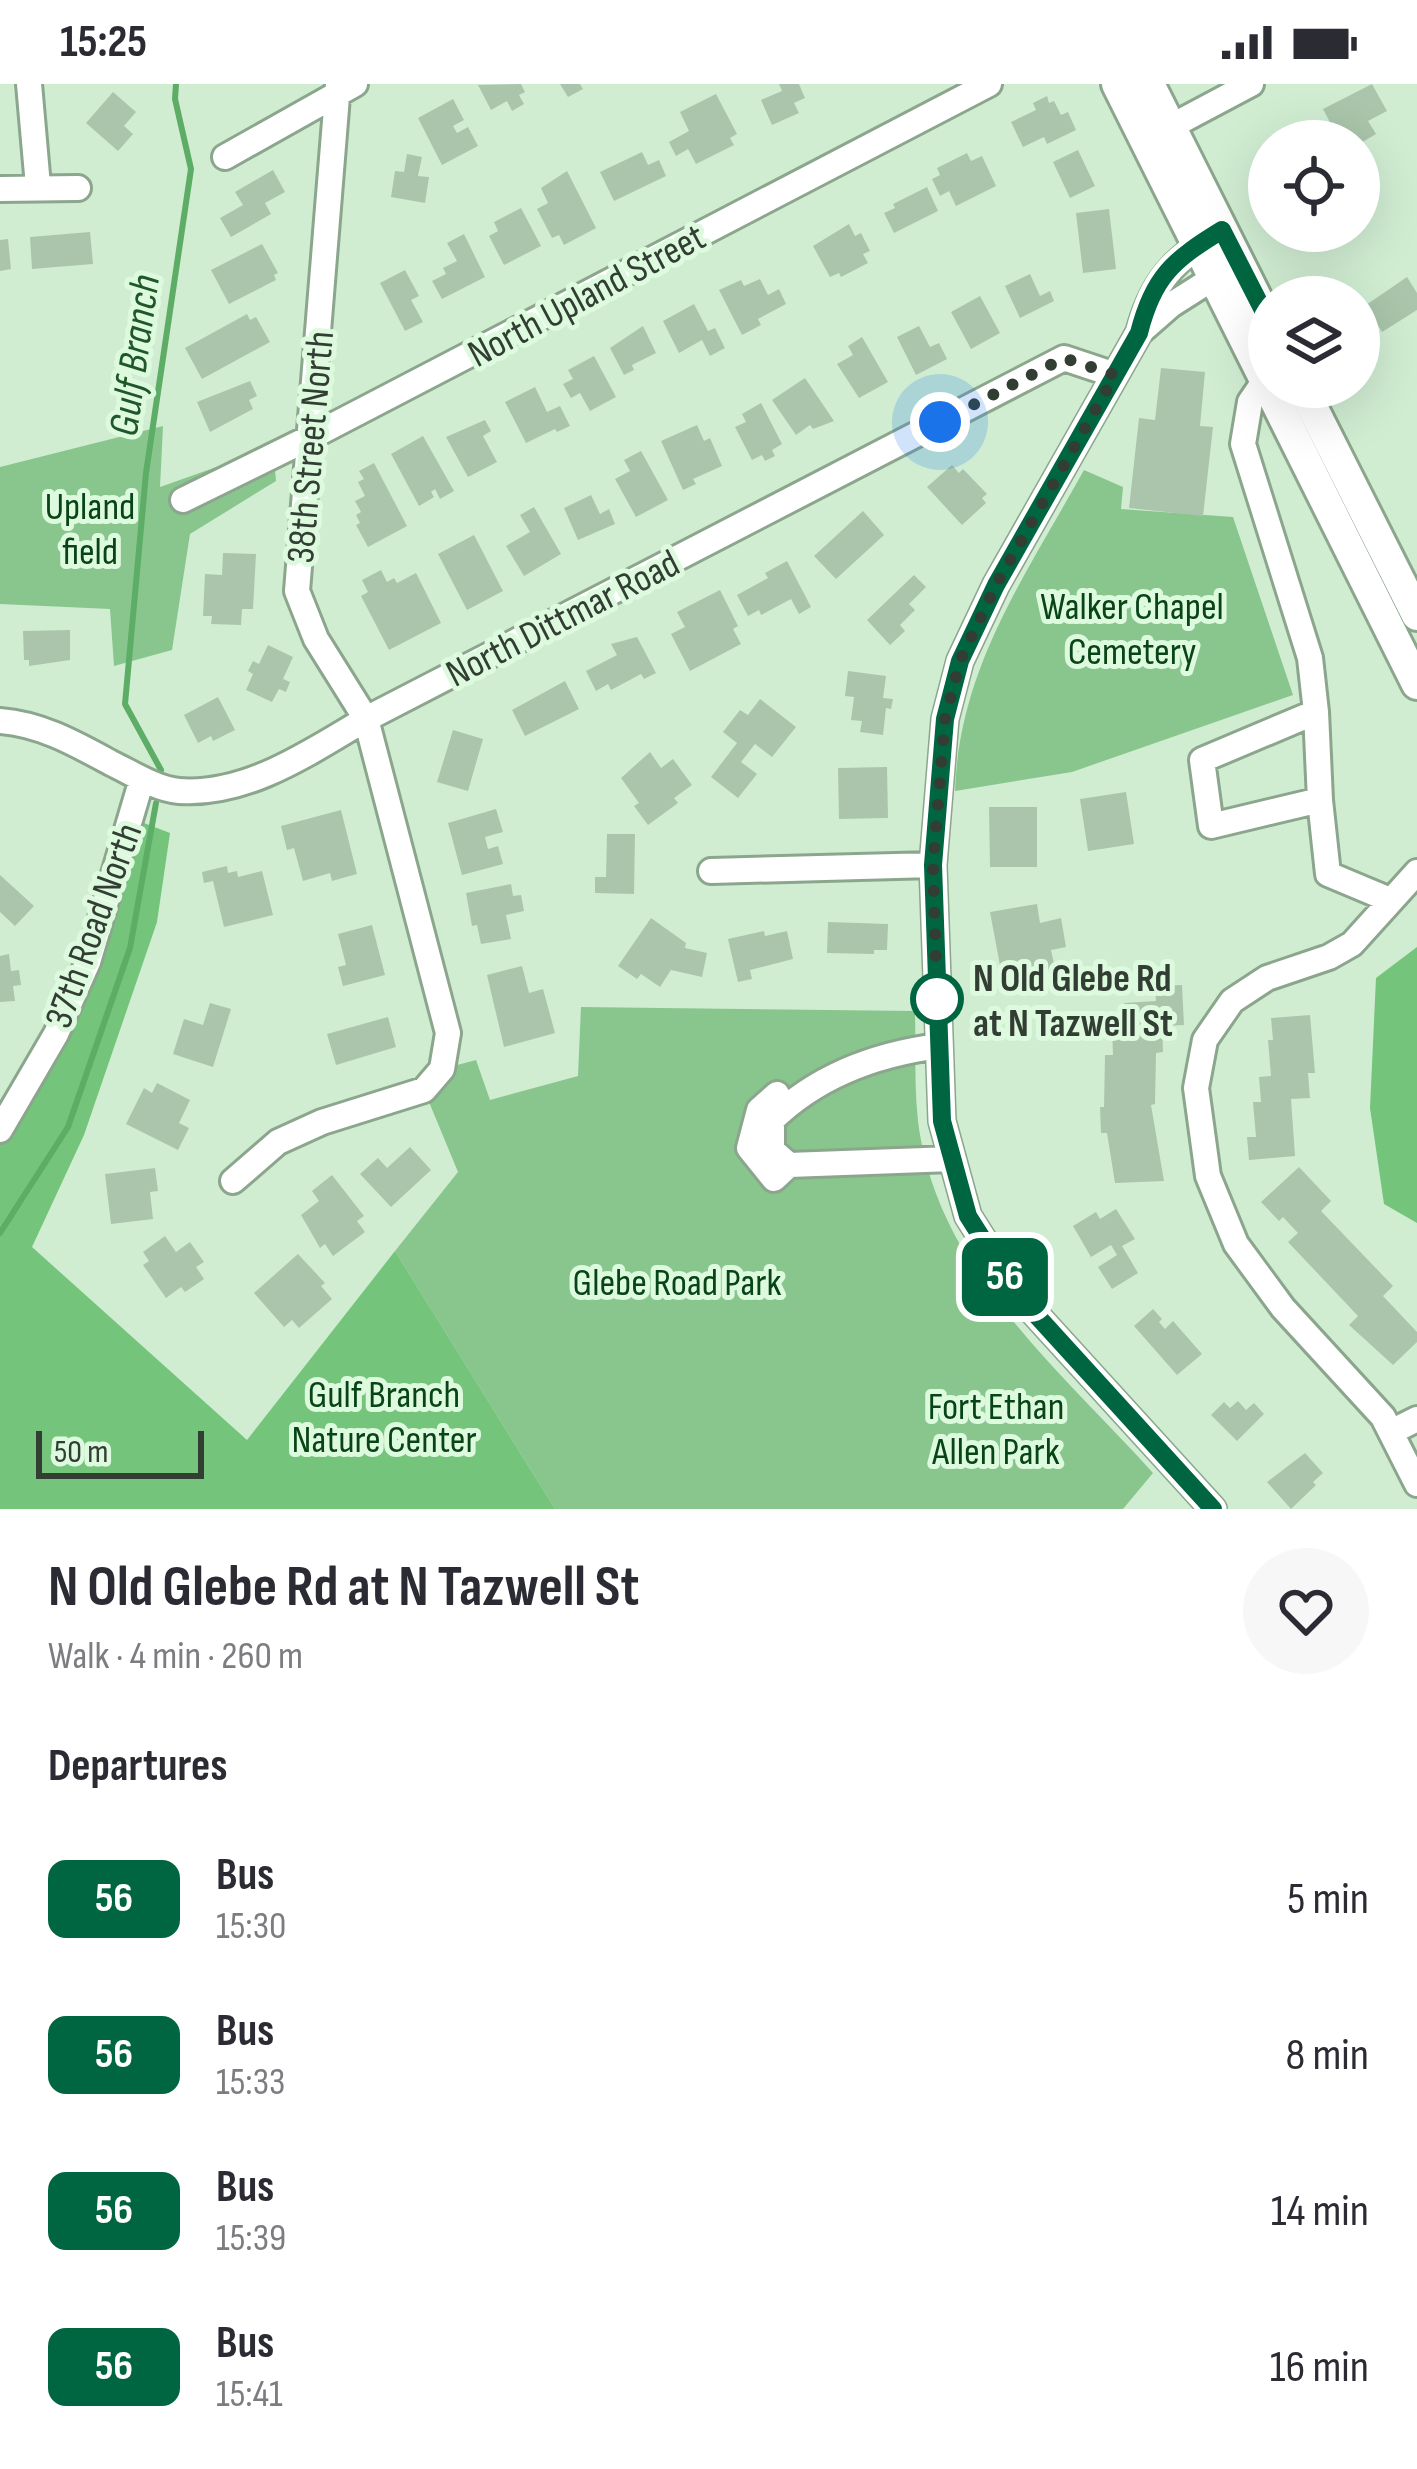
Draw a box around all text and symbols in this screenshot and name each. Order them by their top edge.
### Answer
text: 15:25 [60,15,147,70]
map controls [1248,120,1380,408]
button: locate [1248,120,1380,252]
street label: North Upland Street [461,214,714,378]
water label: Gulf Branch [99,272,172,439]
button: layers [1248,276,1380,408]
street label: 38th Street North [278,329,345,565]
your location [910,392,970,452]
park label: Upland field [45,484,135,576]
street label: North Dittmar Road [439,540,687,698]
park label: Walker Chapel Cemetery [1040,584,1224,676]
street label: 37th Road North [36,817,153,1035]
place label: N Old Glebe Rd at N Tazwell St [973,956,1173,1048]
marker: N Old Glebe Rd at N Tazwell St [912,974,962,1024]
line badge: 56 [951,1238,1059,1316]
text: 56 [986,1251,1024,1302]
park label: Glebe Road Park [573,1260,781,1307]
park label: Gulf Branch Nature Center [291,1372,477,1464]
park label: Fort Ethan Allen Park [928,1384,1064,1476]
scale bar [36,1425,204,1478]
text: 50 m [54,1432,108,1472]
button: heart [1243,1548,1369,1674]
text: N Old Glebe Rd at N Tazwell St [48,1554,639,1622]
text: Walk · 4 min · 260 m [48,1633,303,1680]
text: Departures [48,1739,227,1794]
text: Bus [216,1848,274,1903]
text: 5 min [1287,1872,1369,1927]
text: 56 [95,1873,133,1924]
text: 15:30 [216,1903,286,1950]
text: Bus [216,2004,274,2059]
text: 8 min [1286,2028,1369,2083]
text: 56 [95,2029,133,2080]
text: 15:33 [216,2059,285,2106]
text: Bus [216,2160,274,2215]
text: 14 min [1271,2184,1369,2239]
text: 56 [95,2185,133,2236]
text: 15:39 [216,2215,286,2262]
text: Bus [216,2316,274,2371]
text: 16 min [1270,2340,1369,2395]
text: 56 [95,2341,133,2392]
text: 15:41 [216,2371,283,2418]

